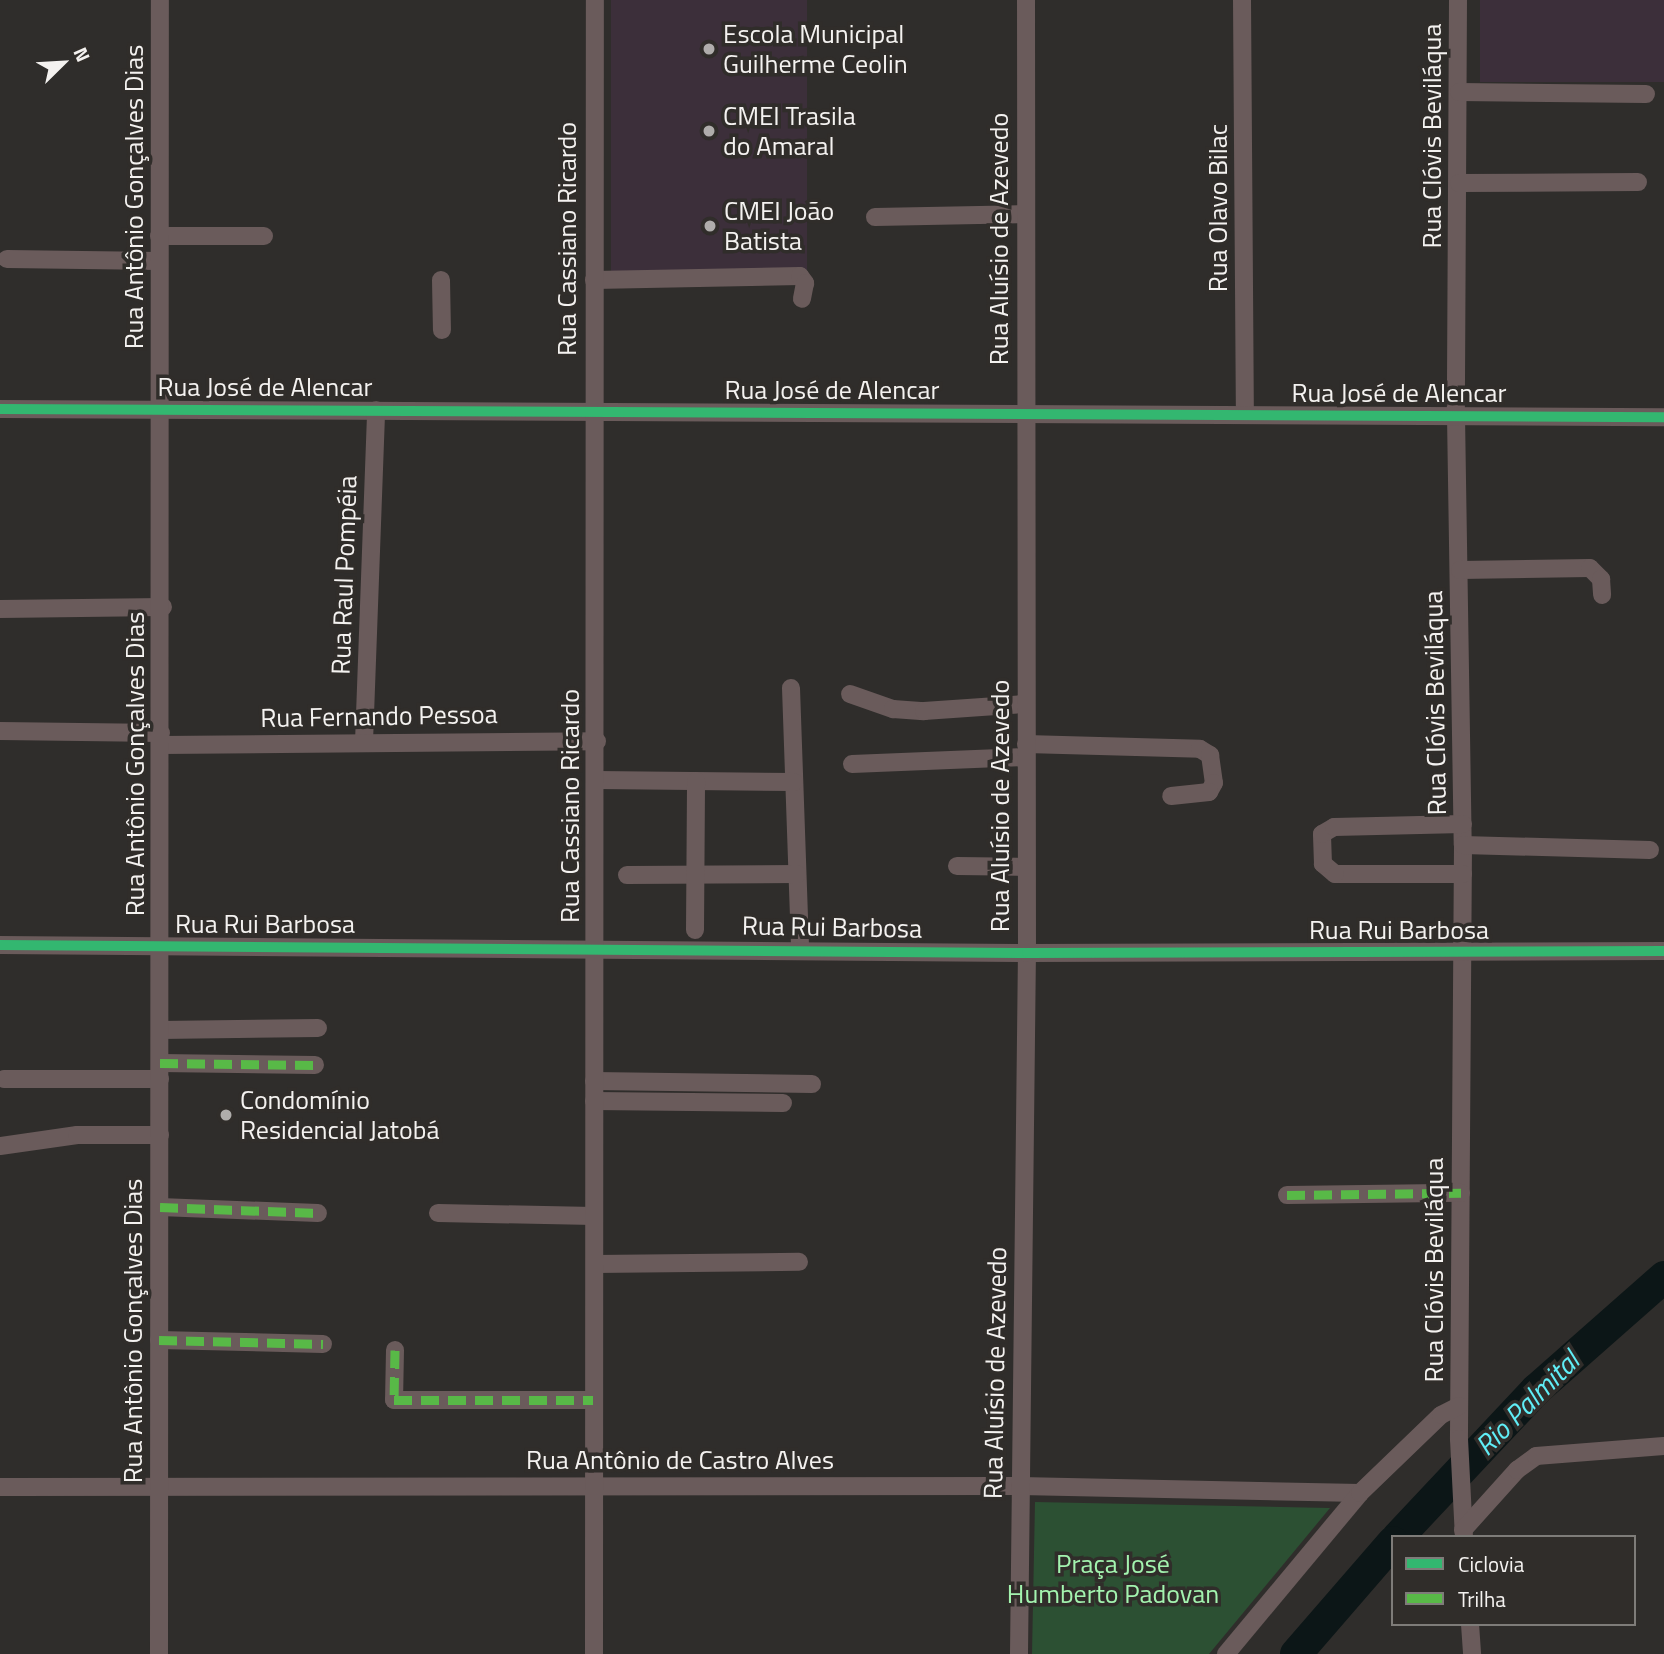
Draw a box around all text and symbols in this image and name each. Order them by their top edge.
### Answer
place label: Escola Municipal Guilherme Ceolin [723,18,908,80]
street label: Rua Clóvis Beviláqua [1416,24,1448,248]
north arrow [28,28,98,98]
marker: Escola Municipal Guilherme Ceolin [701,41,717,57]
text: N [67,42,99,66]
street label: Rua Antônio Gonçalves Dias [118,45,150,349]
place label: CMEI Trasila do Amaral [723,100,856,162]
street label: Rua Aluísio de Azevedo [983,113,1015,365]
street label: Rua Cassiano Ricardo [551,122,583,356]
marker: CMEI Trasila do Amaral [701,123,717,139]
street label: Rua Olavo Bilac [1202,124,1234,292]
place label: CMEI João Batista [724,195,834,256]
marker: CMEI João Batista [702,218,718,234]
street label: Rua José de Alencar [157,371,373,403]
street label: Rua José de Alencar [724,374,940,406]
street label: Rua José de Alencar [1291,377,1507,409]
street label: Rua Raul Pompéia [325,475,363,675]
street label: Rua Clóvis Beviláqua [1417,590,1453,816]
street label: Rua Antônio Gonçalves Dias [119,612,151,916]
street label: Rua Aluísio de Azevedo [984,680,1016,932]
street label: Rua Cassiano Ricardo [554,689,586,923]
street label: Rua Fernando Pessoa [260,698,498,734]
street label: Rua Rui Barbosa [175,908,355,940]
street label: Rua Rui Barbosa [742,910,922,944]
street label: Rua Rui Barbosa [1309,914,1489,946]
place label: Condomínio Residencial Jatobá [240,1084,439,1146]
marker: Condomínio Residencial Jatobá [218,1107,234,1123]
street label: Rua Clóvis Beviláqua [1418,1158,1450,1382]
street label: Rua Antônio Gonçalves Dias [117,1179,149,1483]
street label: Rua Aluísio de Azevedo [977,1247,1013,1499]
water label: Rio Palmital [1468,1344,1586,1462]
street label: Rua Antônio de Castro Alves [526,1444,834,1476]
legend [1391,1535,1636,1626]
park label: Praça José Humberto Padovan [1007,1548,1219,1610]
text: Ciclovia [1458,1548,1524,1580]
text: Trilha [1458,1583,1506,1615]

